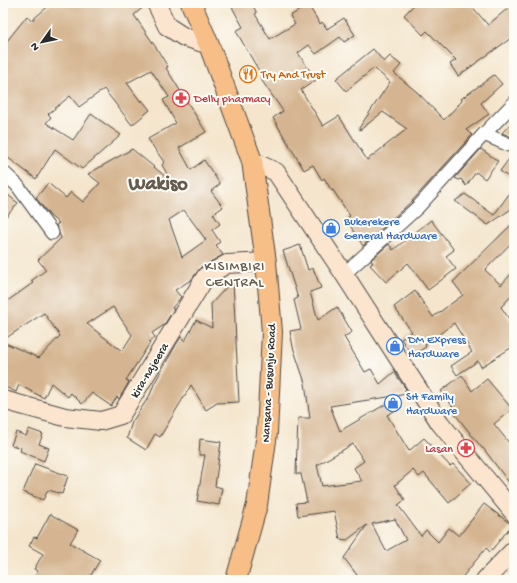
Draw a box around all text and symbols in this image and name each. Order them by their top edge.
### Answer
north arrow [22,22,62,62]
text: N [28,40,42,53]
restaurant icon: Try And Trust [238,64,258,84]
place label: Try And Trust [260,69,326,83]
pharmacy icon: Delly pharmacy [171,88,191,108]
place label: Delly pharmacy [193,93,271,107]
district label: Wakiso [127,174,188,197]
place label: Bukerekere General Hardware [343,216,438,244]
shop icon: Bukerekere General Hardware [321,218,341,238]
district label: KISIMBIRI CENTRAL [205,259,265,292]
street label: Nansana - Busunju Road [260,322,280,443]
place label: DM Express Hardware [407,334,467,362]
shop icon: DM Express Hardware [385,336,405,356]
street label: kira-najeera [129,341,173,401]
place label: SH Family Hardware [406,391,458,419]
shop icon: SH Family Hardware [383,393,403,413]
pharmacy icon: Lasan [456,438,476,458]
place label: Lasan [425,443,453,457]

